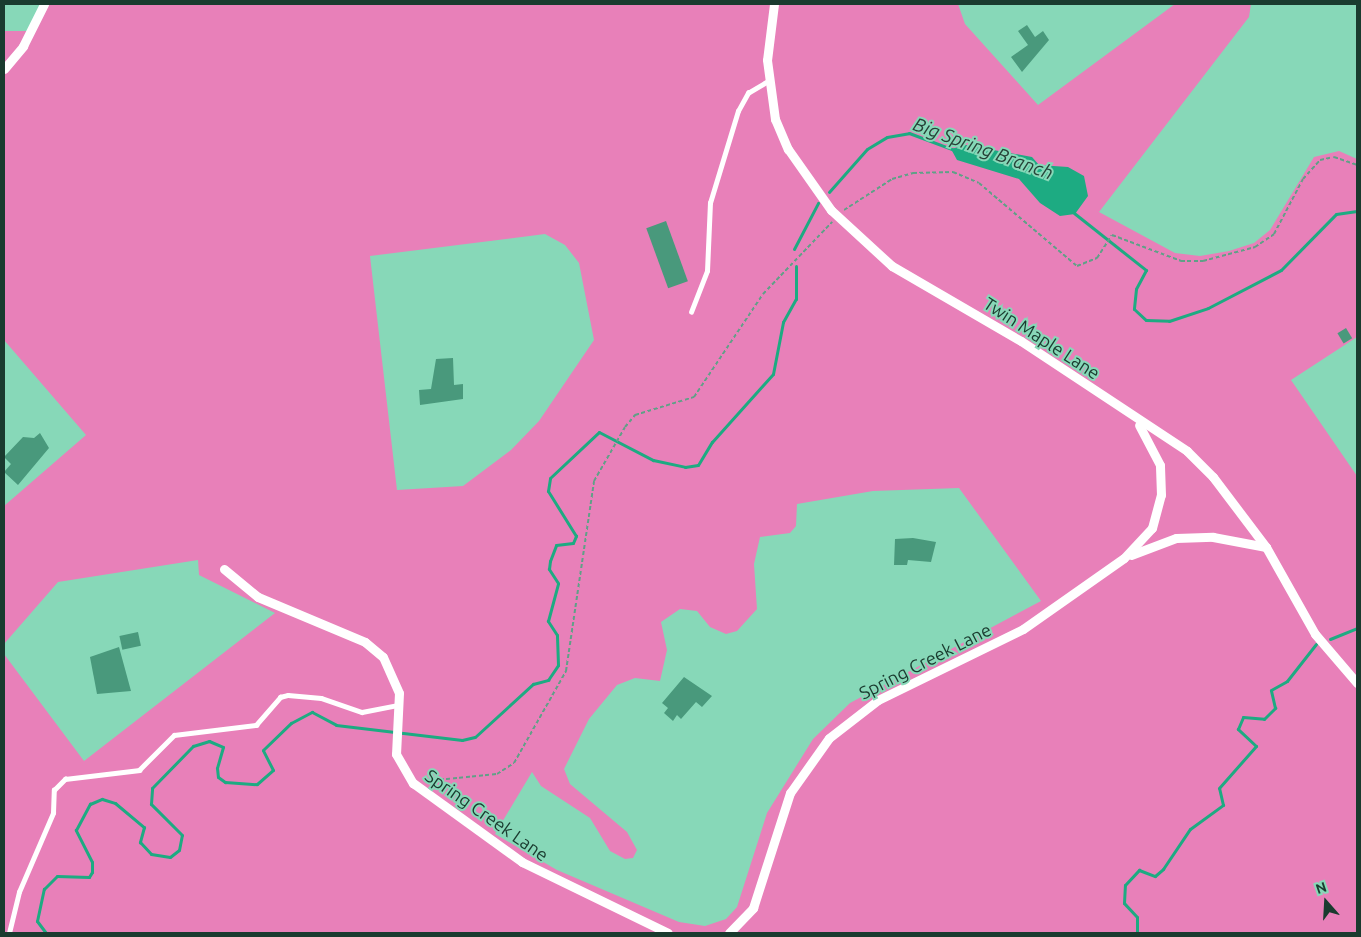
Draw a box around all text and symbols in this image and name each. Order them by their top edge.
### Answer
water label: Big Spring Branch [910,113,1056,185]
street label: Twin Maple Lane [980,292,1104,384]
street label: Spring Creek Lane [855,618,995,704]
street label: Spring Creek Lane [421,764,553,866]
north arrow [1301,877,1351,927]
text: N [1314,879,1329,897]

